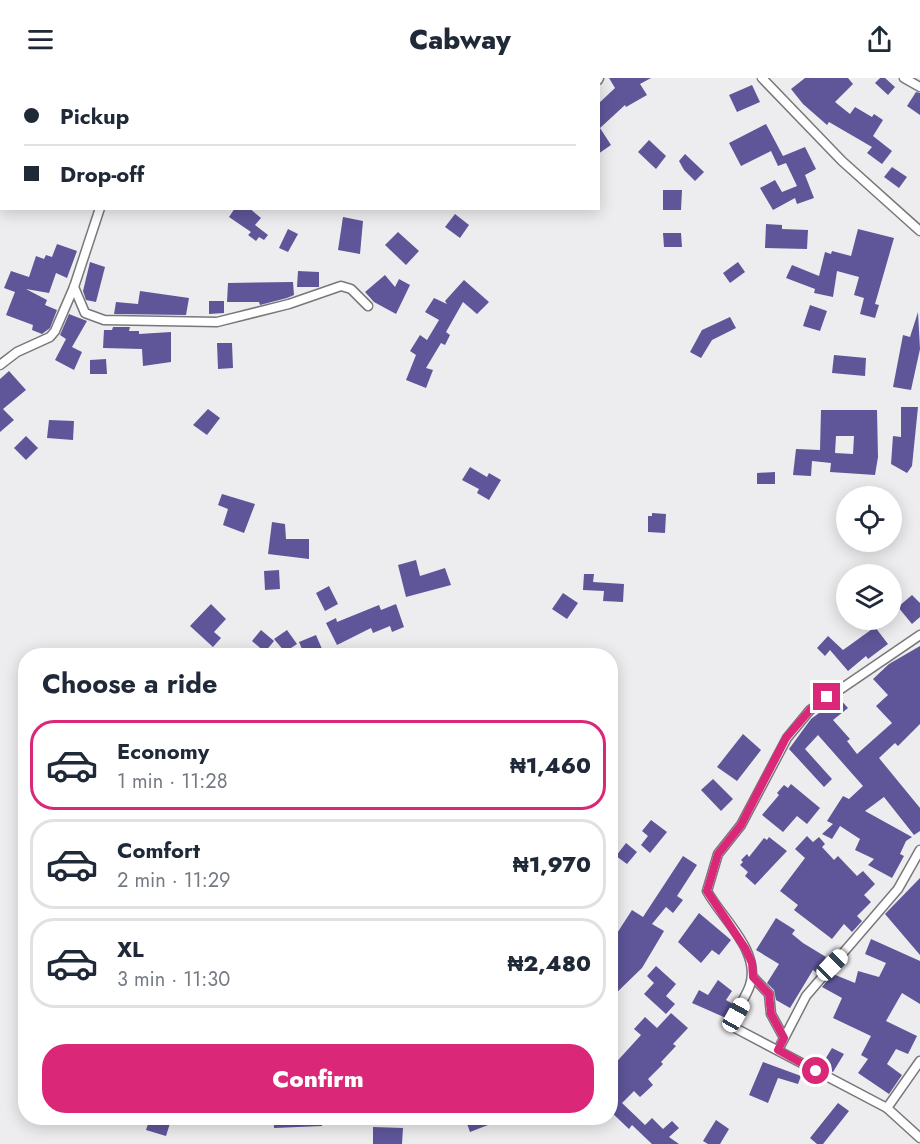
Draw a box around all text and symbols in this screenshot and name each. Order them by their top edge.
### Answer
text: Cabway [409,20,511,59]
icon: menu [24,23,57,56]
icon: share [863,23,896,56]
text: Pickup [60,100,129,132]
text: Drop-off [60,158,144,190]
map controls [836,486,902,630]
button: locate [836,486,902,552]
button: layers [836,564,902,630]
text: Choose a ride [42,664,217,703]
route end [813,683,840,710]
text: Economy [117,735,209,767]
icon: car [45,738,99,792]
text: ₦1,460 [510,749,591,781]
text: 1 min · 11:28 [117,767,228,796]
text: Comfort [117,834,200,866]
icon: car [45,837,99,891]
text: ₦1,970 [513,848,591,880]
text: 2 min · 11:29 [117,866,231,895]
text: XL [117,933,144,965]
icon: car [45,936,99,990]
car [813,946,851,984]
text: ₦2,480 [507,947,591,979]
text: 3 min · 11:30 [117,965,230,994]
car [719,995,753,1035]
button: Confirm [42,1044,594,1113]
route start [802,1057,829,1084]

